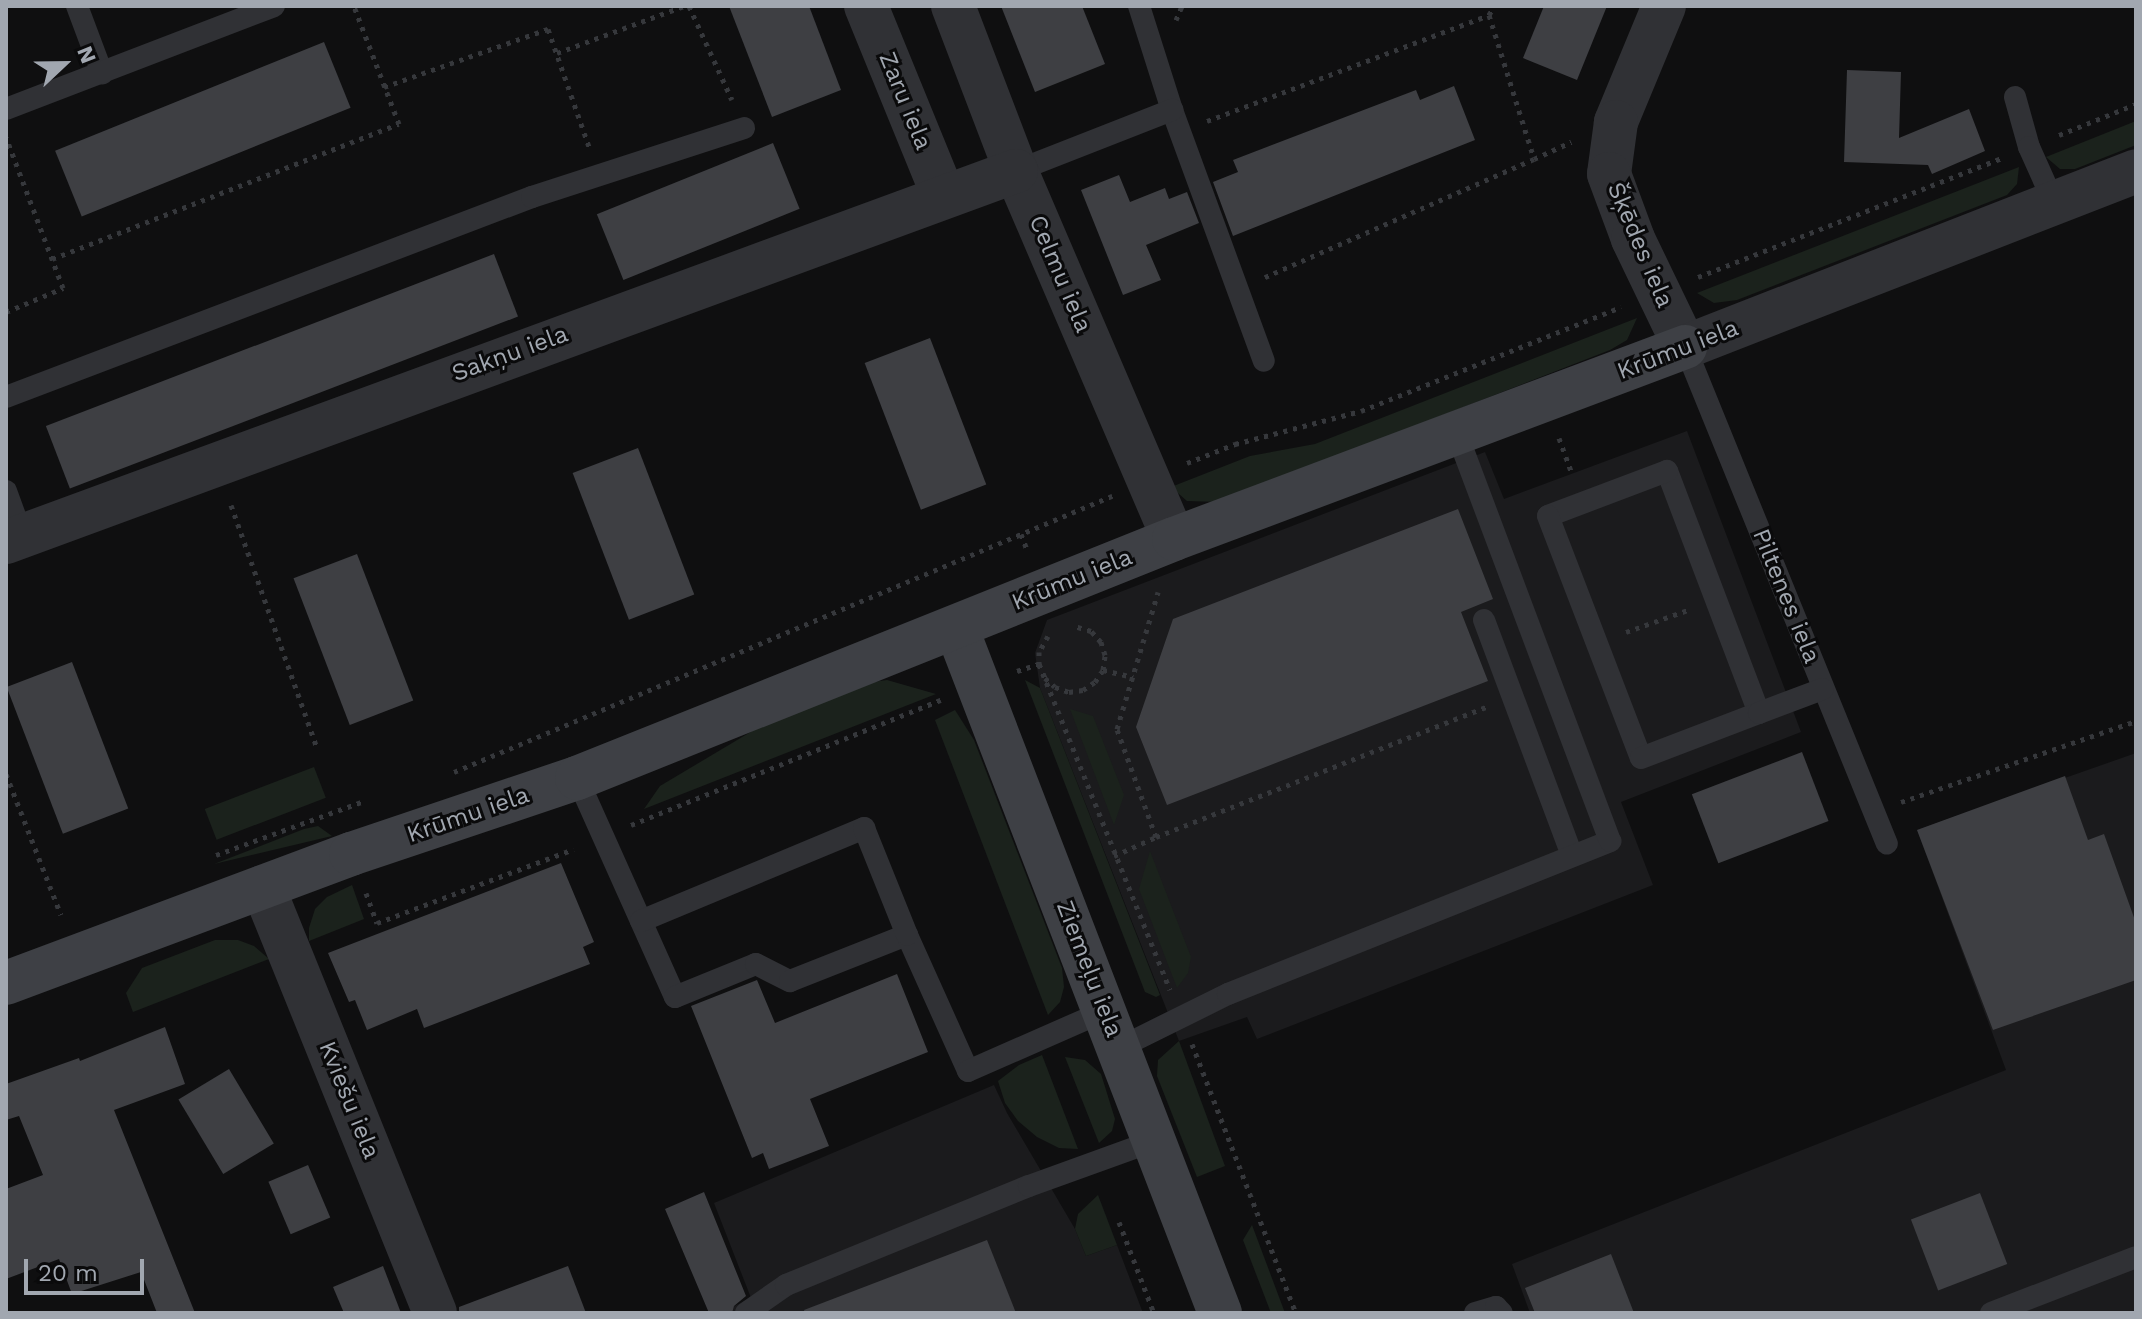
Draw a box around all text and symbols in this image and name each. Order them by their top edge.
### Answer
north arrow [24,24,104,104]
text: N [72,43,101,67]
street label: Zaru iela [872,48,938,154]
street label: Šķēdes iela [1601,178,1679,312]
street label: Celmu iela [1022,211,1098,337]
street label: Krūmu iela [1613,314,1743,386]
street label: Sakņu iela [448,320,572,388]
street label: Piltenes iela [1746,525,1826,667]
street label: Krūmu iela [1008,543,1136,617]
street label: Krūmu iela [403,781,533,849]
street label: Ziemeļu iela [1050,897,1128,1041]
street label: Kviešu iela [312,1037,386,1163]
scale bar [28,1243,148,1293]
text: 20 m [38,1259,98,1287]

